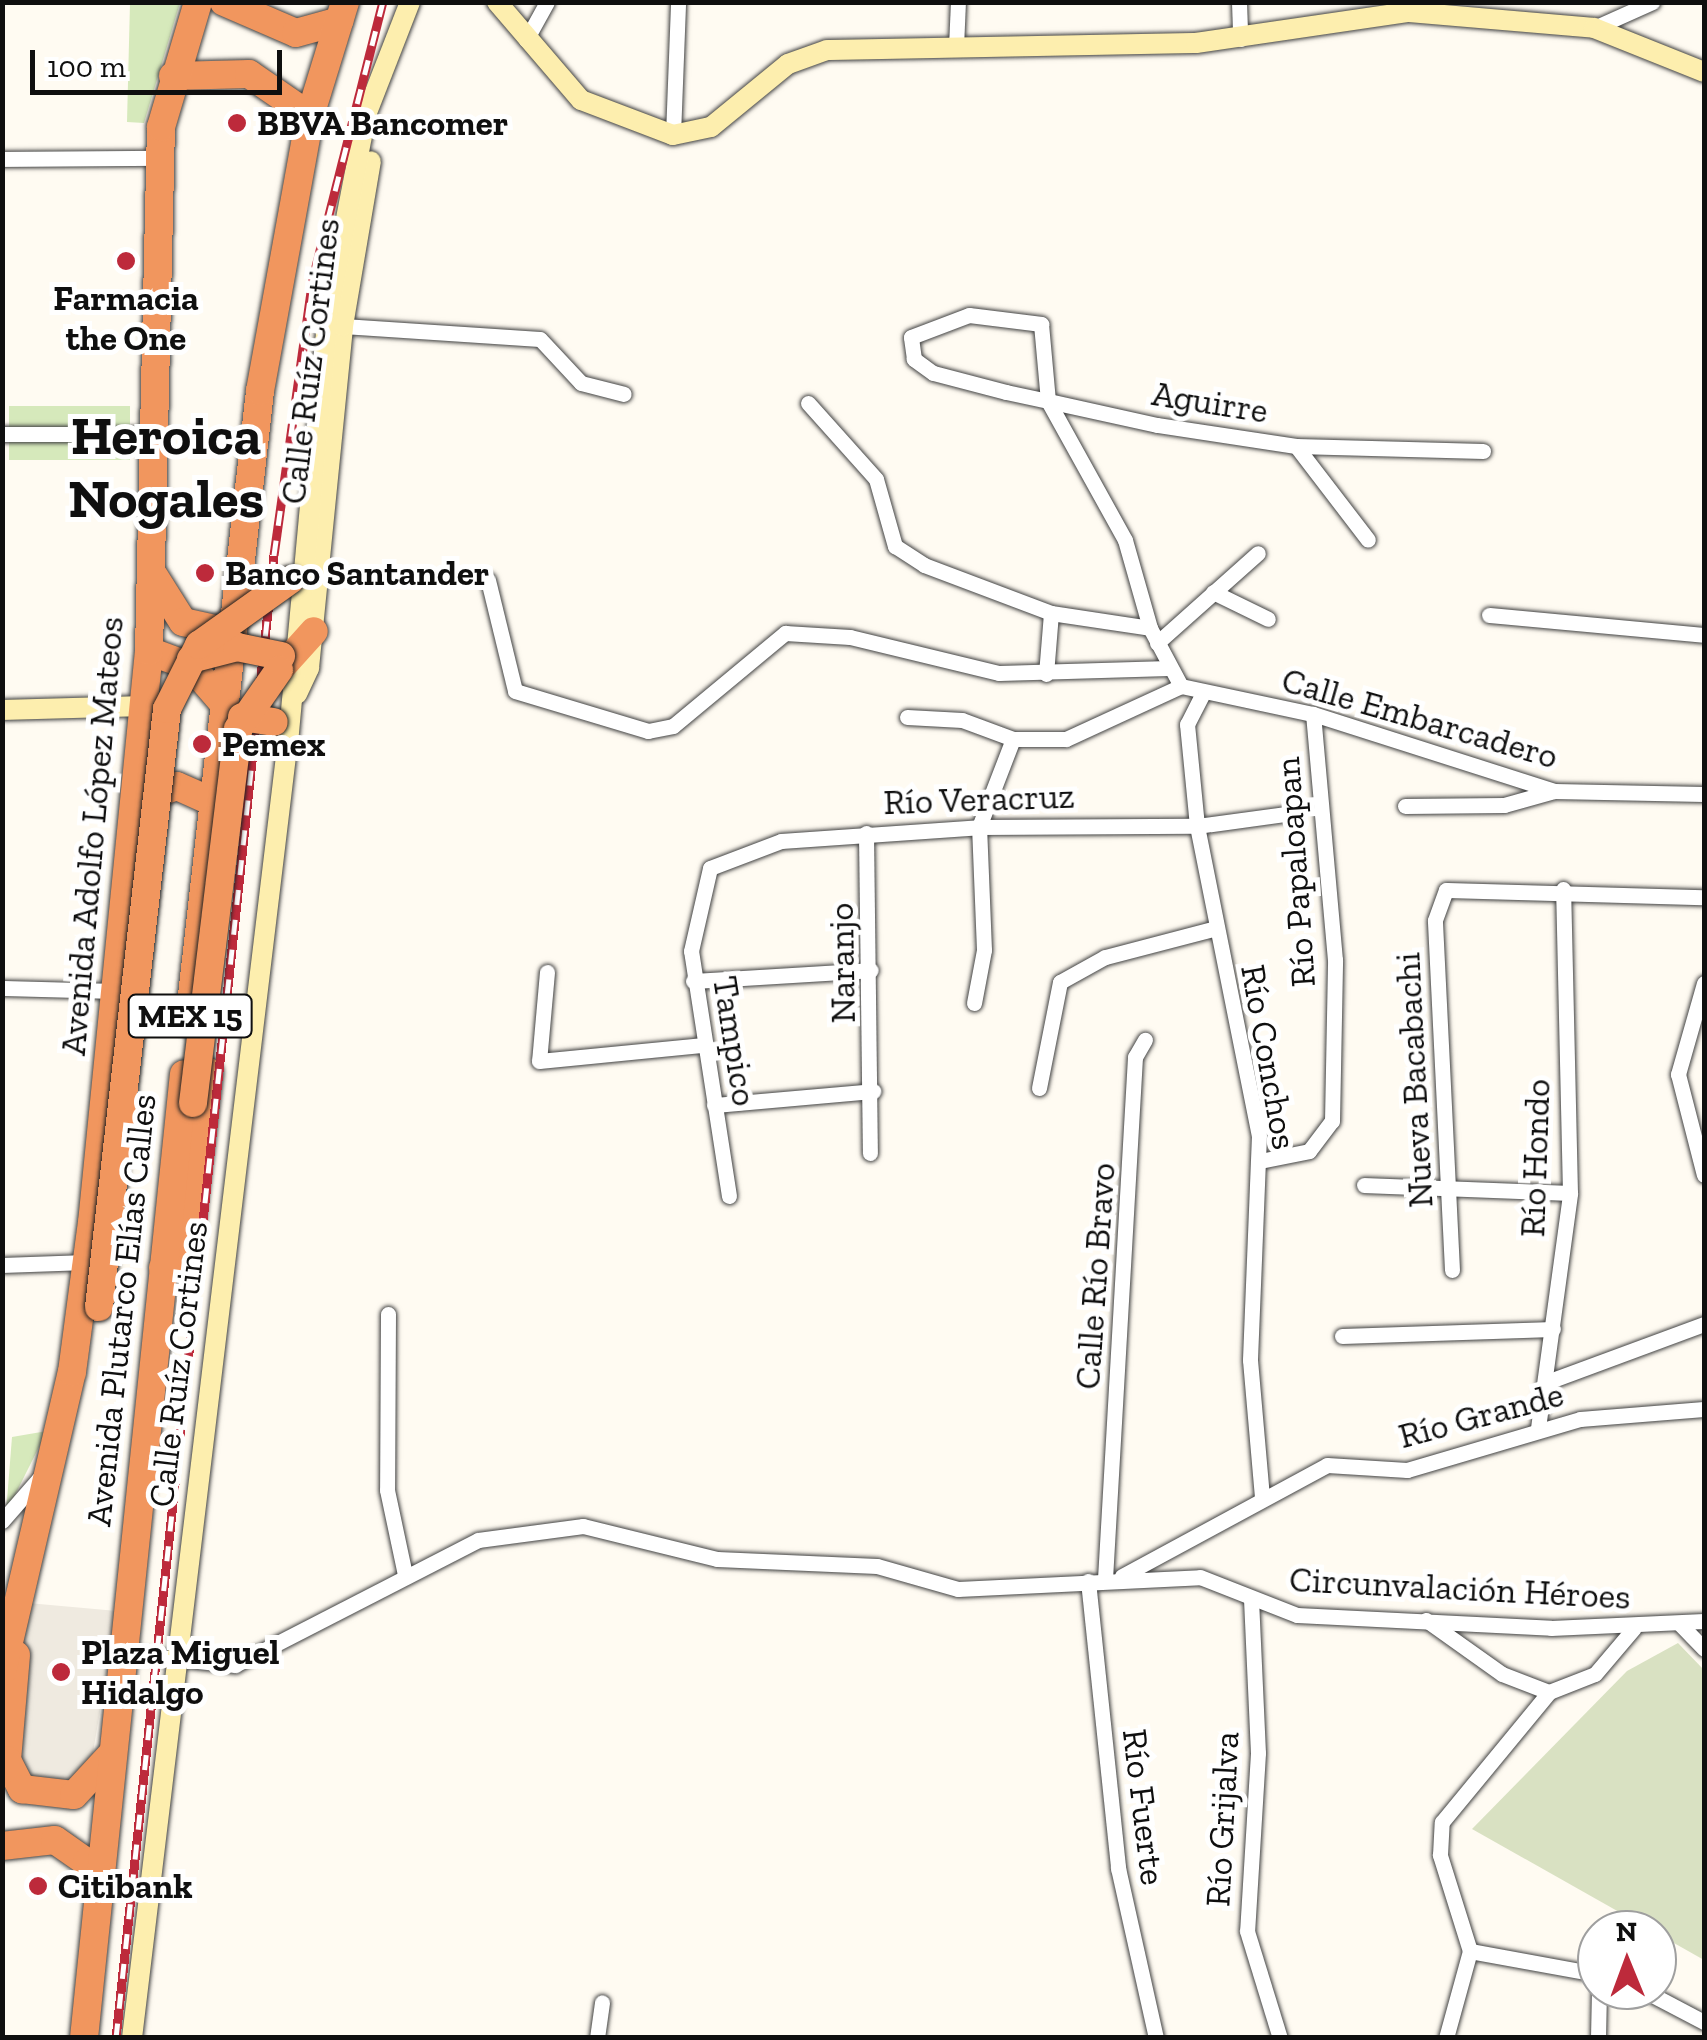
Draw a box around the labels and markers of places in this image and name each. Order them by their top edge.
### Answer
place label: BBVA Bancomer [257,102,509,144]
marker: BBVA Bancomer [226,112,248,134]
marker: Farmacia the One [115,250,137,272]
place label: Farmacia the One [53,277,199,359]
place label: Banco Santander [225,552,489,594]
marker: Banco Santander [194,562,216,584]
place label: Pemex [222,723,326,765]
marker: Pemex [191,733,213,755]
place label: Plaza Miguel Hidalgo [81,1631,280,1713]
marker: Plaza Miguel Hidalgo [50,1661,72,1683]
place label: Citibank [58,1865,193,1907]
marker: Citibank [27,1875,49,1897]

